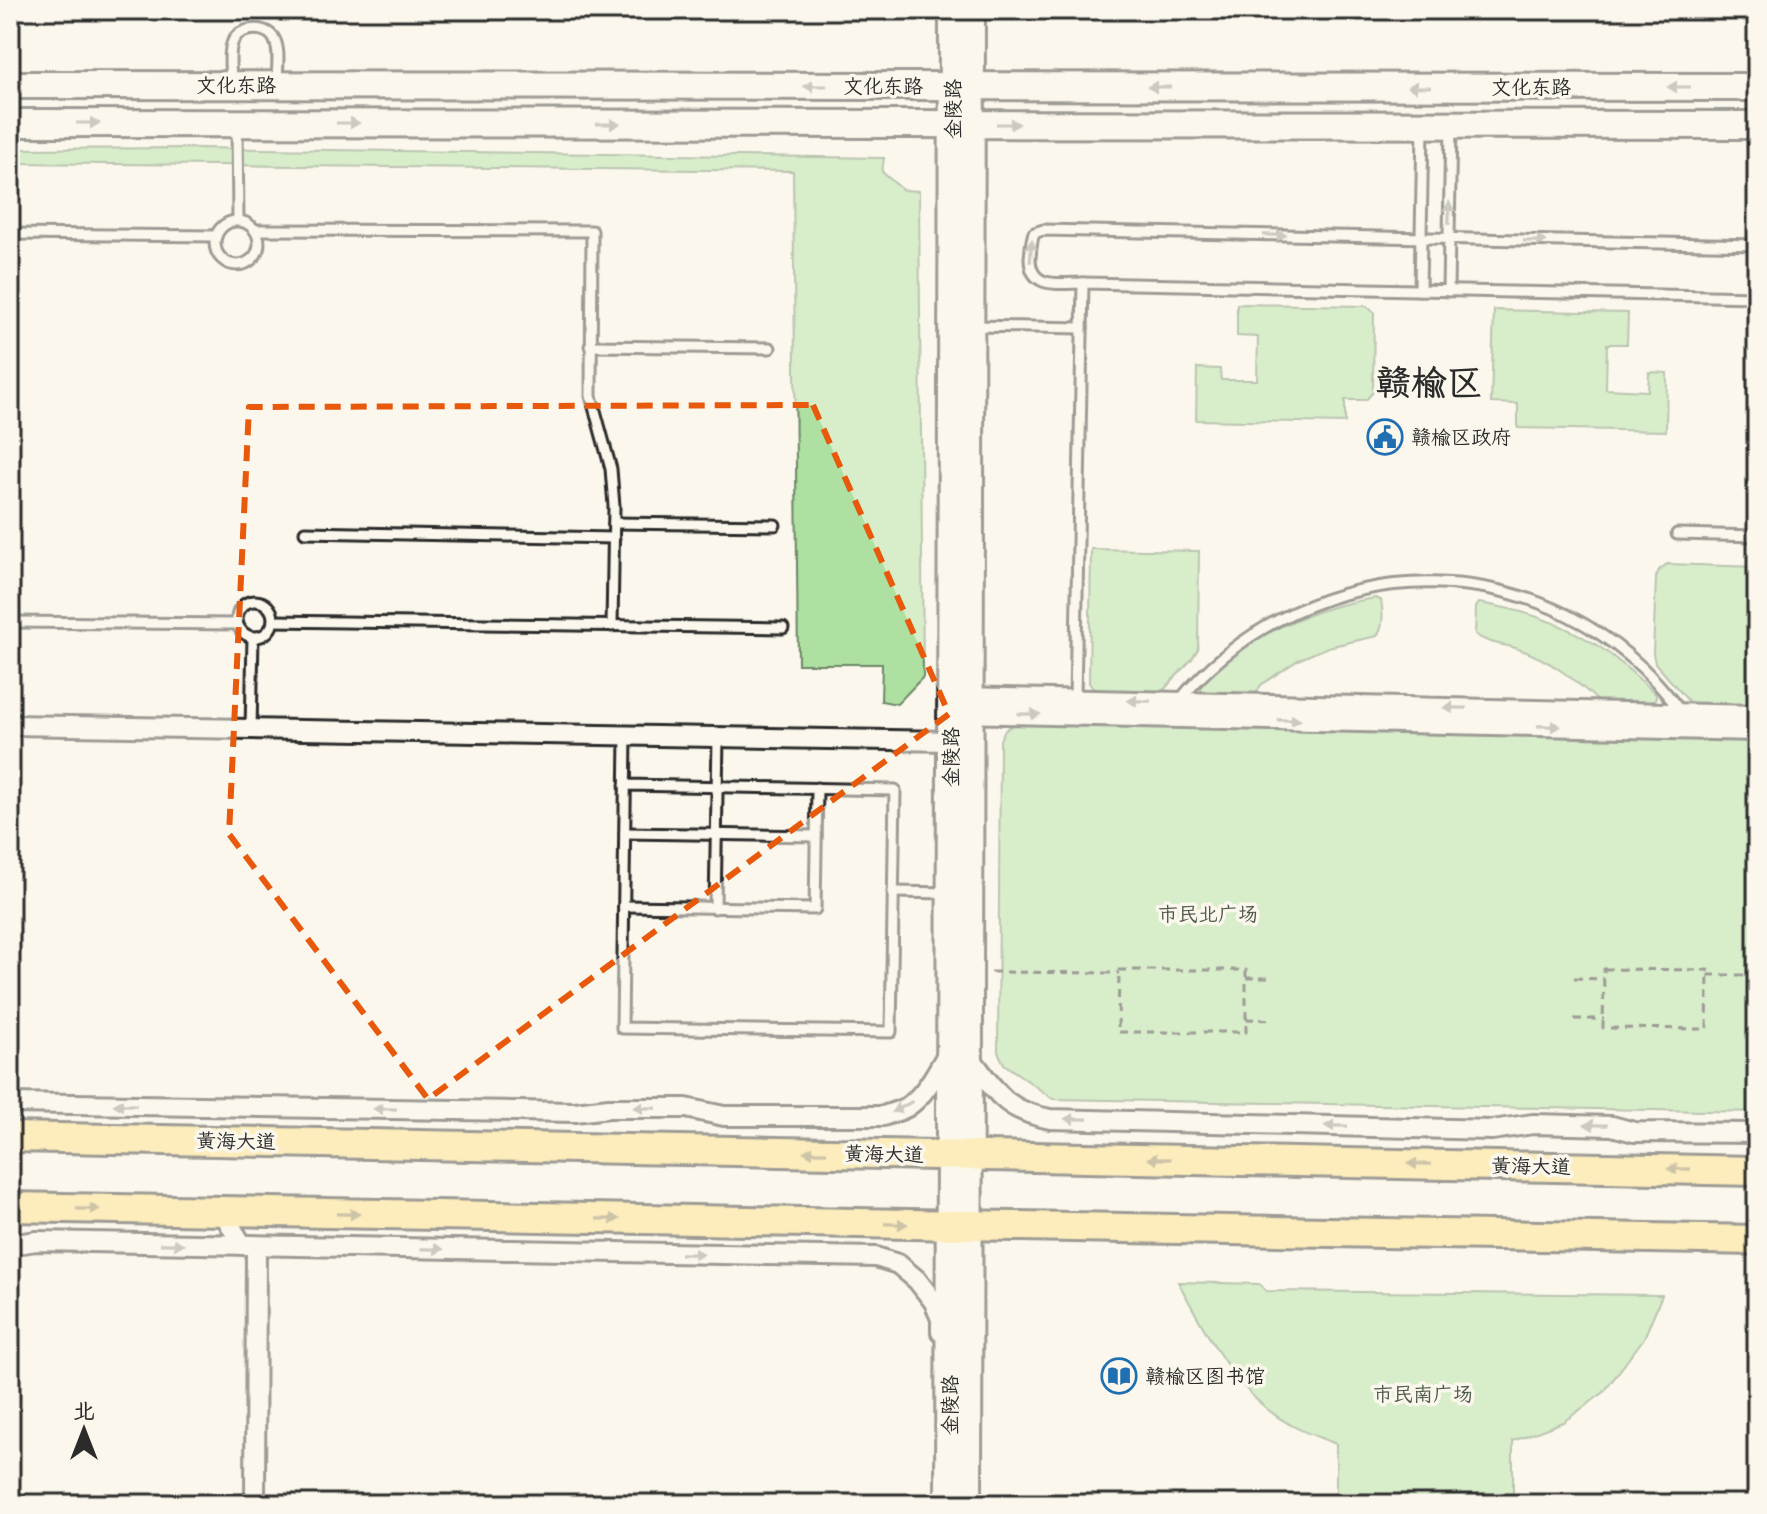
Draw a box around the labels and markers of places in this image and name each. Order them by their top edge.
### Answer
public building icon: 赣榆区政府 [1366,418,1404,456]
place label: 赣榆区政府 [1411,423,1511,449]
library icon: 赣榆区图书馆 [1100,1357,1138,1395]
place label: 赣榆区图书馆 [1145,1362,1265,1388]

